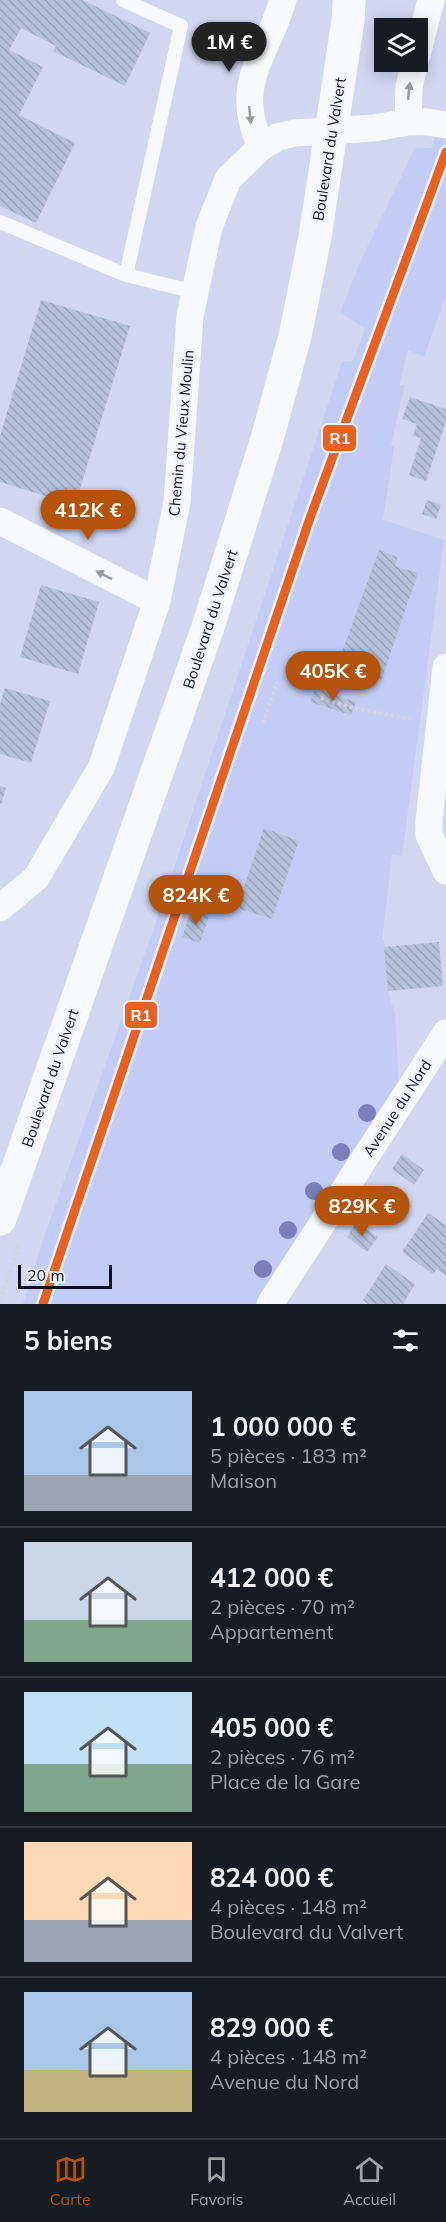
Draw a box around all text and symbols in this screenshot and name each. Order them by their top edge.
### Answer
map controls [374,18,428,72]
button: layers [374,18,428,72]
pin: 1M € [193,22,265,73]
text: 1M € [206,29,252,54]
street label: Boulevard du Valvert [308,76,350,222]
one-way arrow [404,82,414,101]
one-way arrow [246,105,255,124]
street label: Chemin du Vieux Moulin [164,349,198,517]
line badge: R1 [322,424,357,452]
text: R1 [330,428,350,448]
pin: 412K € [39,490,137,541]
text: 412K € [55,497,121,522]
street label: Boulevard du Valvert [179,547,241,691]
one-way arrow [96,570,113,579]
pin: 405K € [284,651,382,702]
text: 405K € [300,658,366,683]
pin: 824K € [147,875,245,926]
text: 824K € [163,882,229,907]
line badge: R1 [124,1001,158,1029]
text: R1 [131,1005,151,1025]
street label: Boulevard du Valvert [17,1006,83,1150]
street label: Avenue du Nord [359,1056,435,1160]
pin: 829K € [313,1186,411,1237]
text: 829K € [329,1193,395,1218]
scale bar [18,1262,112,1290]
text: 20 m [27,1265,64,1285]
text: 5 biens [24,1324,113,1357]
icon: filters [389,1324,422,1357]
text: 1 000 000 € [210,1410,356,1443]
icon: home [72,1415,144,1487]
text: 5 pièces · 183 m² [210,1443,367,1468]
text: Maison [210,1468,277,1493]
text: 412 000 € [210,1561,333,1594]
icon: home [72,1566,144,1638]
text: 2 pièces · 70 m² [210,1594,355,1619]
text: Appartement [210,1619,333,1644]
text: 405 000 € [210,1711,333,1744]
icon: home [72,1716,144,1788]
text: 2 pièces · 76 m² [210,1744,355,1769]
text: Place de la Gare [210,1769,360,1794]
text: 824 000 € [210,1861,333,1894]
icon: home [72,1866,144,1938]
text: 4 pièces · 148 m² [210,1894,367,1919]
text: Boulevard du Valvert [210,1919,403,1944]
text: 829 000 € [210,2011,333,2044]
icon: home [72,2016,144,2088]
text: 4 pièces · 148 m² [210,2044,367,2069]
text: Avenue du Nord [210,2069,359,2094]
tab: Carte [50,2153,91,2209]
tab: Favoris [190,2153,244,2209]
tab: Accueil [343,2153,396,2209]

